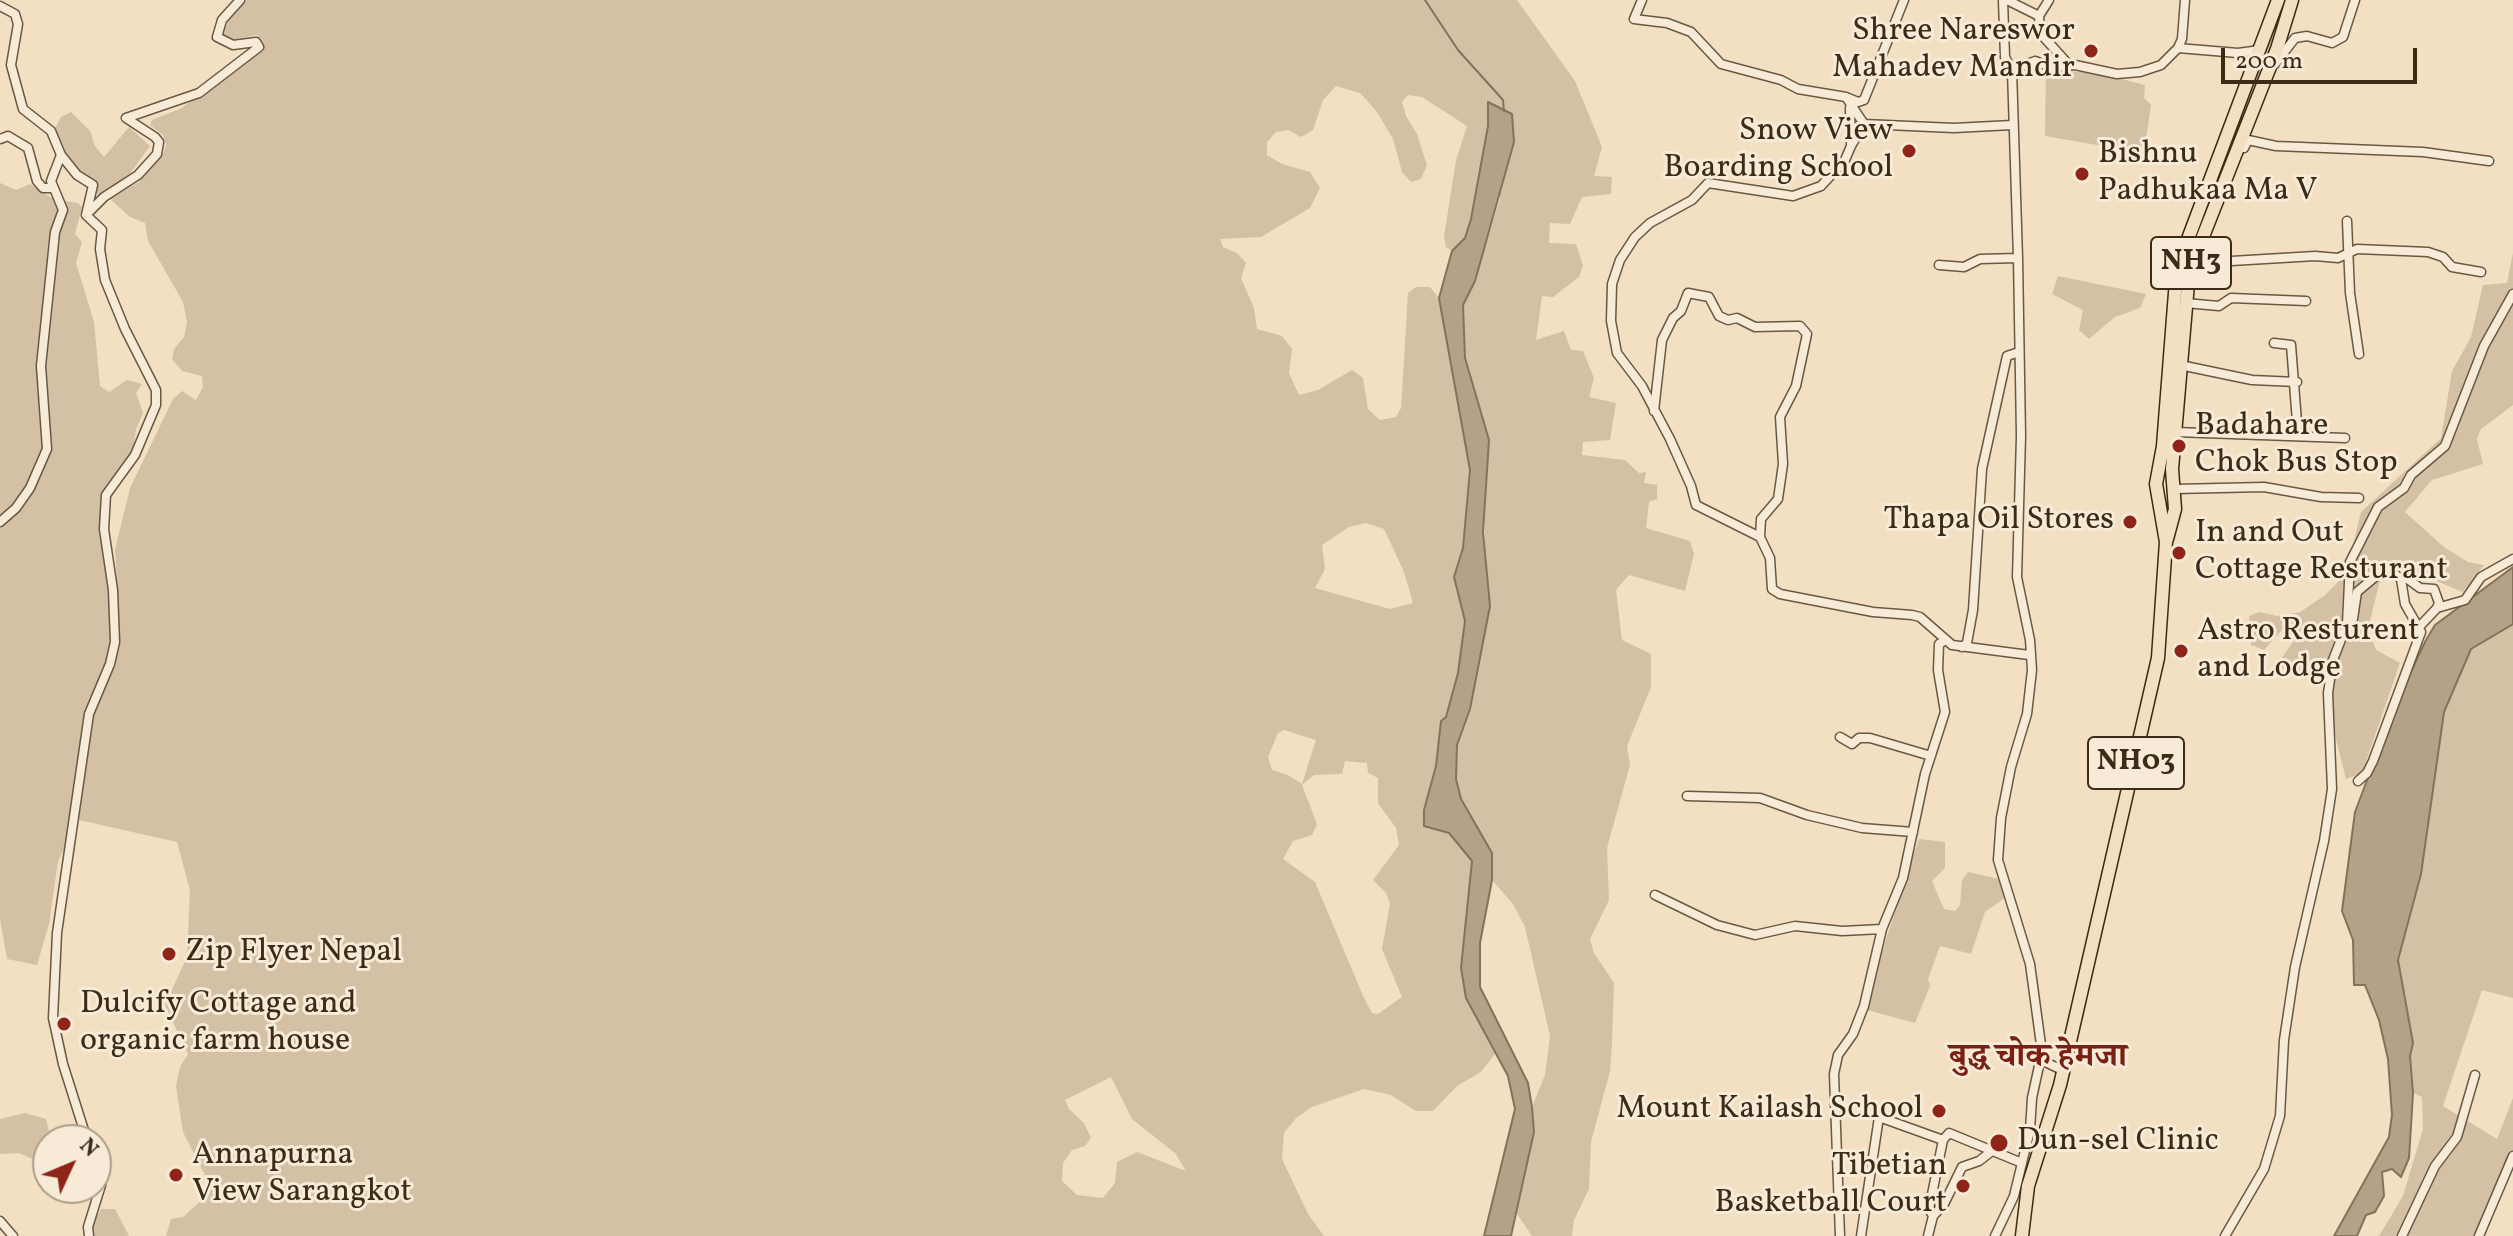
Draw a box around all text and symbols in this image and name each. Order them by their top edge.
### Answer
place label: Shree Nareswor Mahadev Mandir [1832,14,2075,89]
scale bar [2225,32,2421,82]
marker: Shree Nareswor Mahadev Mandir [2082,42,2100,60]
text: 200 m [2235,45,2303,79]
place label: Snow View Boarding School [1664,114,1893,189]
place label: Bishnu Padhukaa Ma V [2098,137,2317,212]
marker: Snow View Boarding School [1900,142,1918,160]
marker: Bishnu Padhukaa Ma V [2073,165,2091,183]
road number: NH3 [2151,237,2231,289]
place label: Badahare Chok Bus Stop [2195,409,2398,484]
marker: Badahare Chok Bus Stop [2170,437,2188,455]
place label: Thapa Oil Stores [1883,503,2114,541]
marker: Thapa Oil Stores [2121,513,2139,531]
place label: In and Out Cottage Resturant [2195,516,2448,591]
marker: In and Out Cottage Resturant [2170,544,2188,562]
place label: Astro Resturent and Lodge [2197,614,2420,689]
marker: Astro Resturent and Lodge [2172,642,2190,660]
road number: NH03 [2088,737,2184,789]
place label: Zip Flyer Nepal [185,935,402,973]
marker: Zip Flyer Nepal [160,945,178,963]
place label: Dulcify Cottage and organic farm house [80,987,357,1062]
marker: Dulcify Cottage and organic farm house [55,1015,73,1033]
district label: बुद्ध चोक हेमजा [1949,1040,2127,1080]
place label: Mount Kailash School [1617,1092,1923,1130]
marker: Mount Kailash School [1930,1102,1948,1120]
north arrow [32,1124,112,1204]
place label: Dun-sel Clinic [2017,1124,2219,1162]
text: N [71,1132,105,1165]
marker: Dun-sel Clinic [1988,1132,2010,1154]
place label: Annapurna View Sarangkot [192,1138,412,1213]
place label: Tibetian Basketball Court [1714,1149,1947,1224]
marker: Annapurna View Sarangkot [167,1166,185,1184]
marker: Tibetian Basketball Court [1954,1177,1972,1195]

